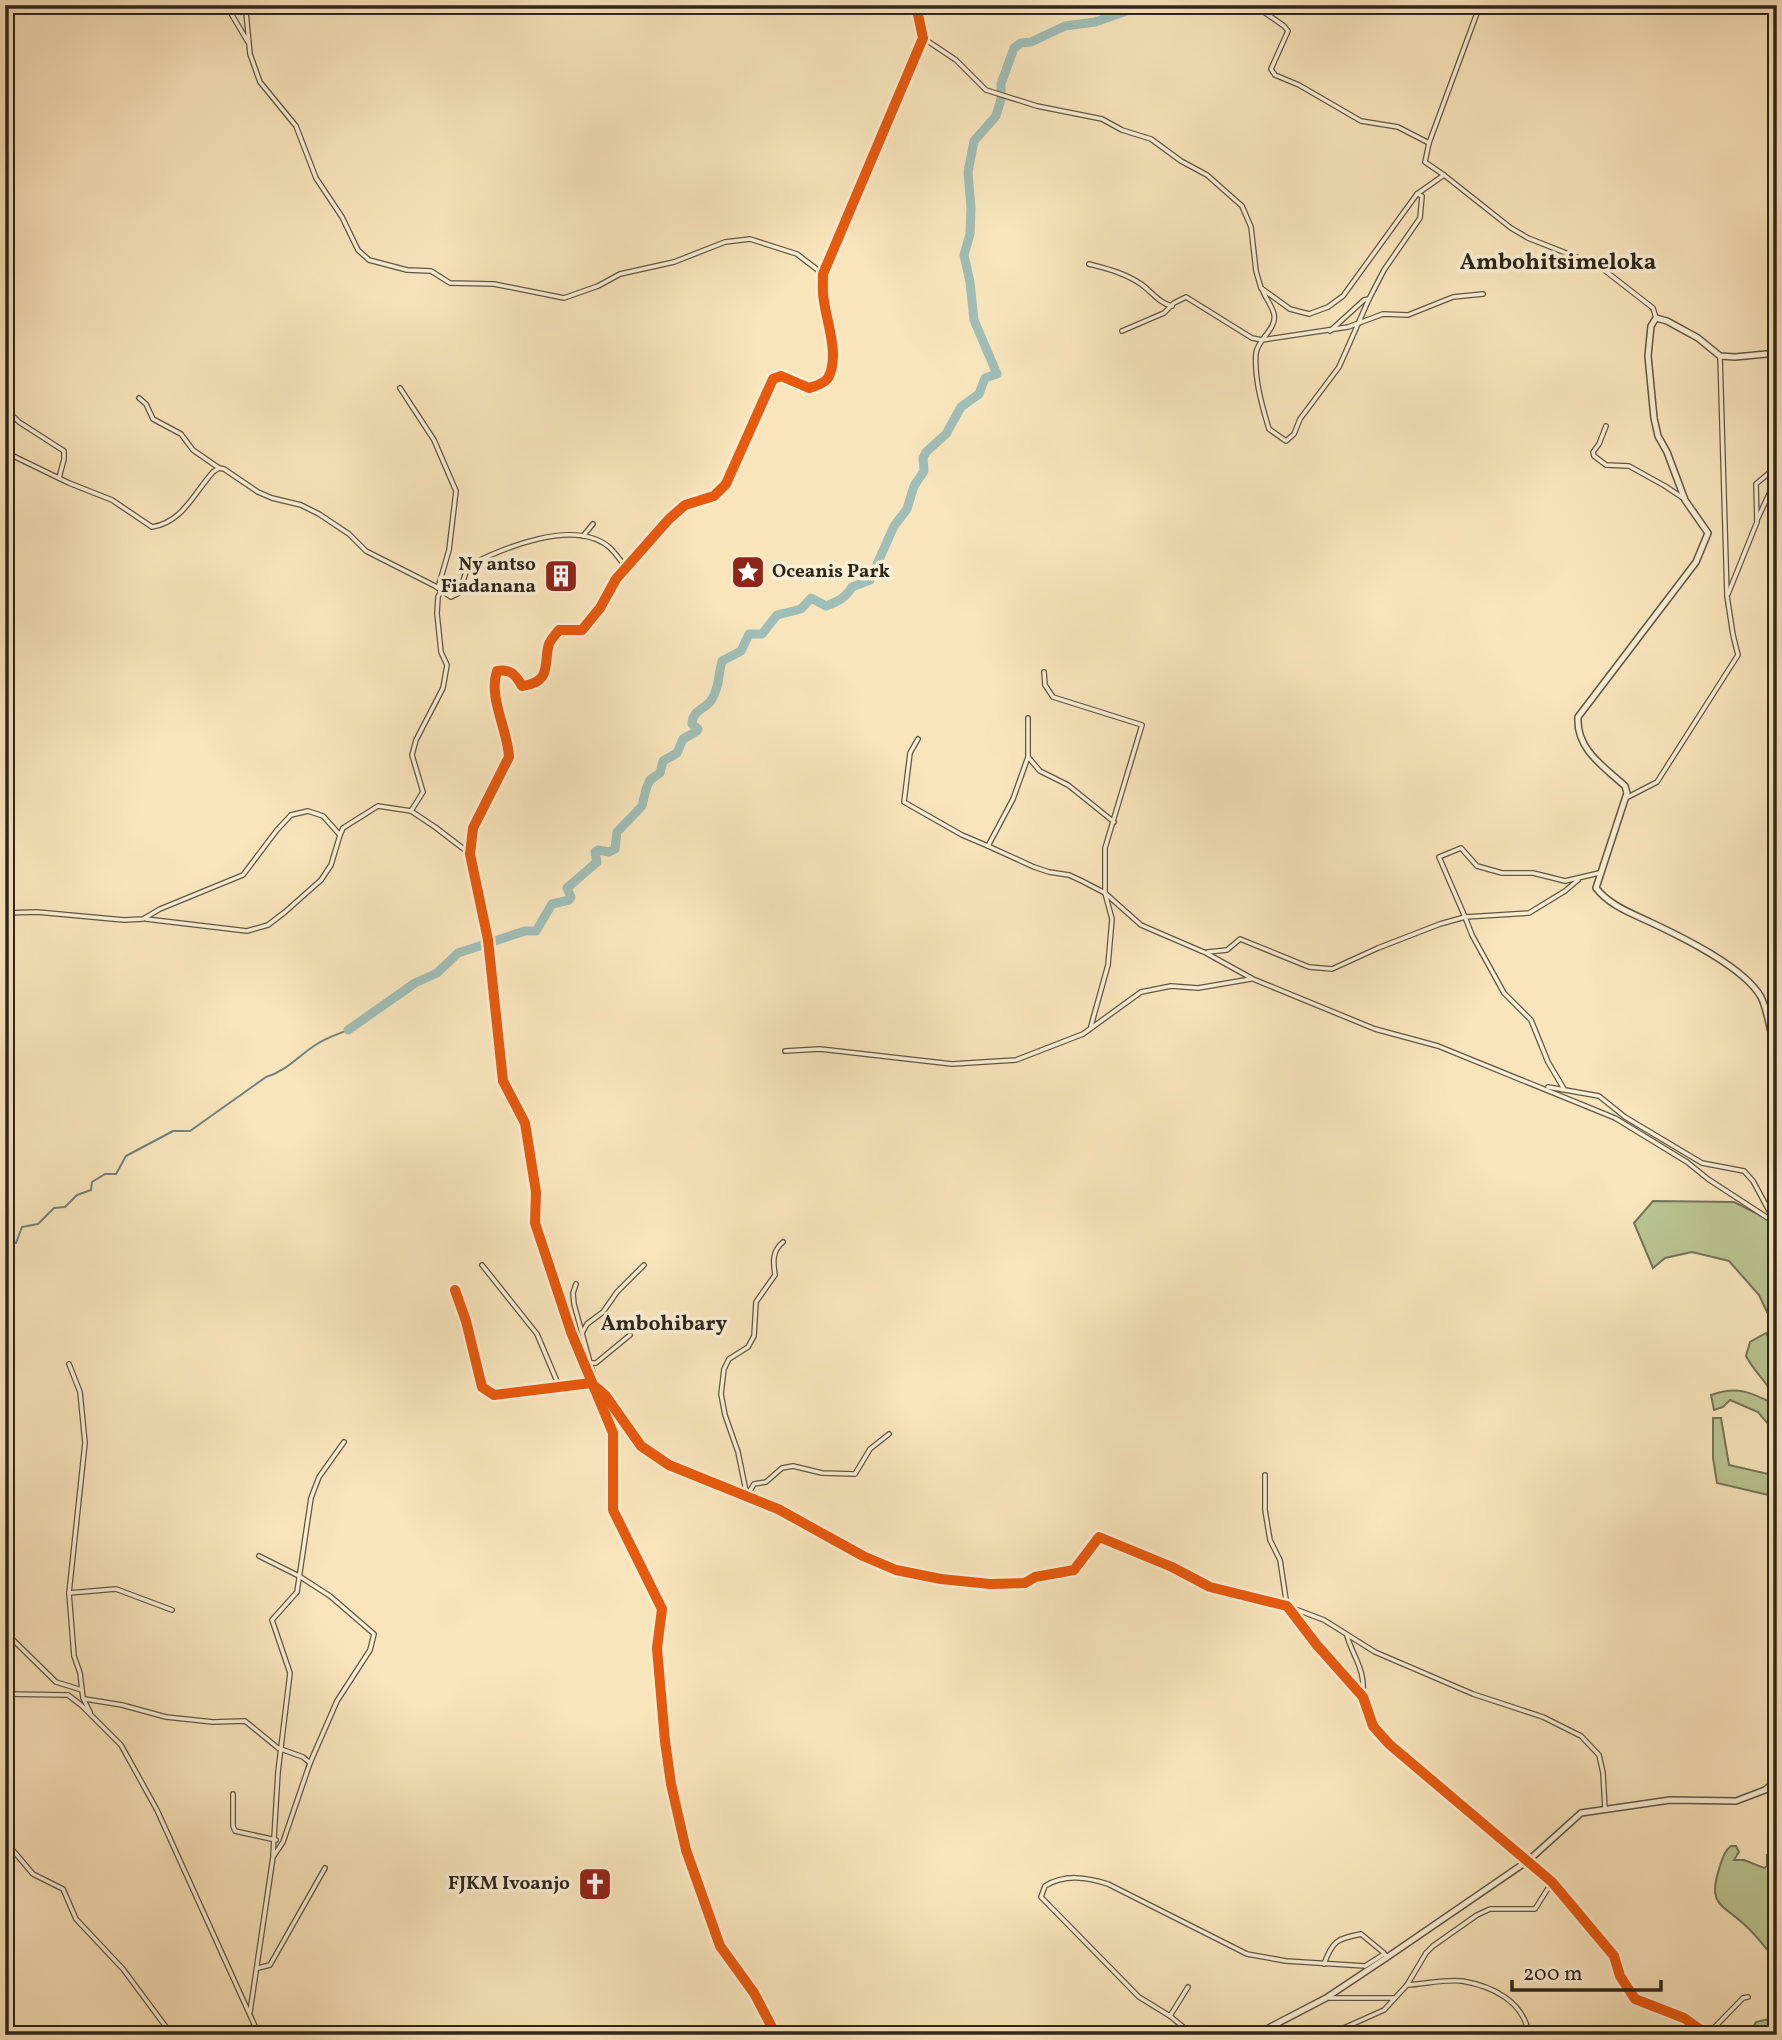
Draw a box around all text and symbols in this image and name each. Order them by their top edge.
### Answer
district label: Ambohitsimeloka [1460,247,1656,279]
place label: Ny antso Fiadanana [441,552,536,600]
place icon: Oceanis Park [729,553,767,591]
building icon: Ny antso Fiadanana [542,557,580,595]
place label: Oceanis Park [772,559,890,585]
district label: Ambohibary [601,1310,727,1339]
church icon: FJKM Ivoanjo [576,1865,614,1903]
place label: FJKM Ivoanjo [448,1871,570,1897]
scale bar [1512,1949,1661,1993]
text: 200 m [1523,1960,1583,1989]

